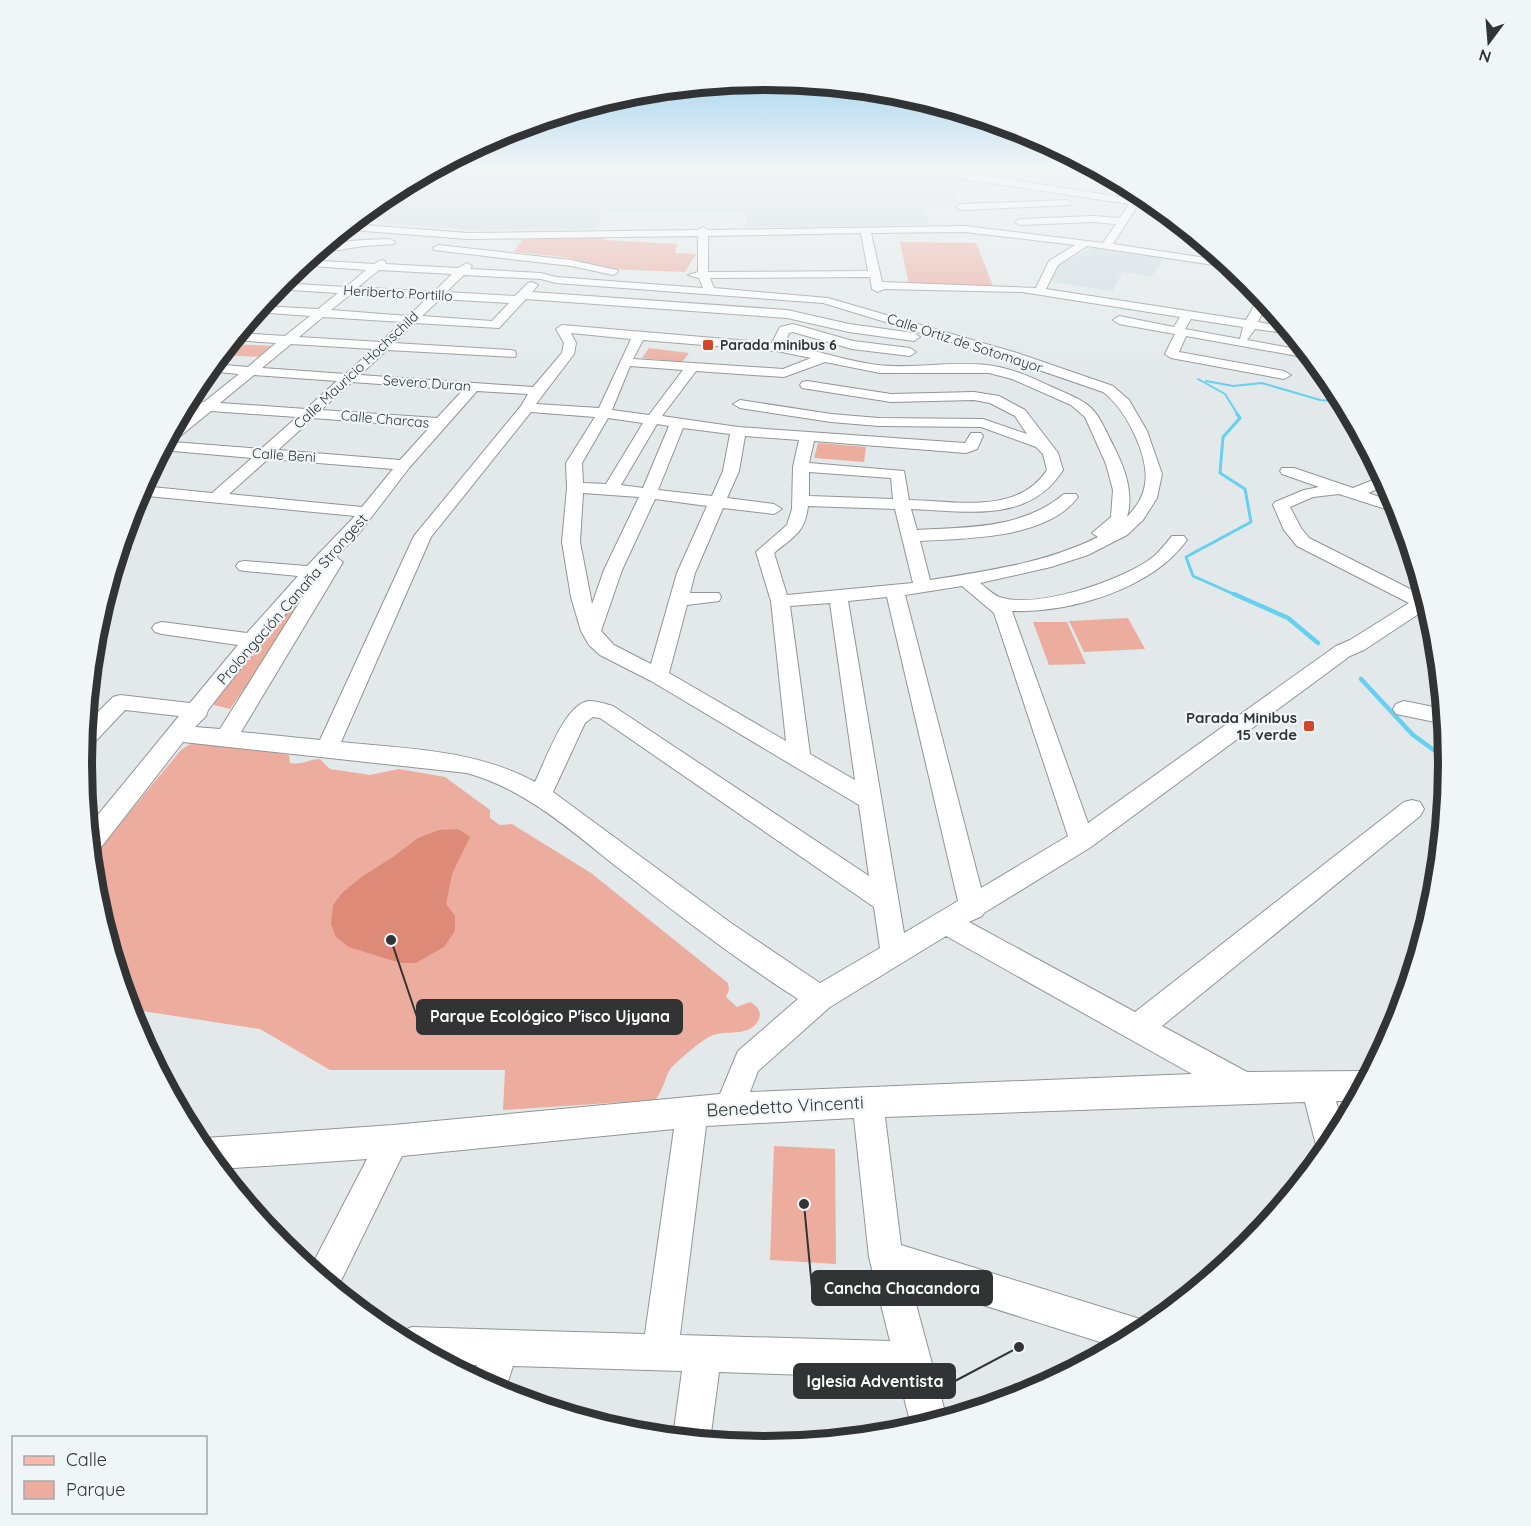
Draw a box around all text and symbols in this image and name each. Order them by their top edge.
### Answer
north arrow [1459,12,1519,72]
text: N [1476,45,1493,68]
street label: Heriberto Portillo [343,281,453,305]
street label: Calle Mauricio Hochschild [290,307,422,433]
street label: Calle Ortiz de Sotomayor [885,309,1046,377]
place label: Parada minibus 6 [720,336,837,354]
marker: Parada minibus 6 [701,338,715,352]
street label: Severo Duran [382,371,472,395]
street label: Calle Charcas [340,406,430,432]
street label: Calle Beni [252,444,316,466]
street label: Prolongación Canaña Strongest [212,510,372,688]
place label: Parada Minibus 15 verde [1186,708,1297,744]
marker: Parada Minibus 15 verde [1302,719,1316,733]
callout: Parque Ecológico P'isco Ujyana [417,1000,682,1034]
text: Parque Ecológico P'isco Ujyana [430,1006,670,1026]
street label: Benedetto Vincenti [706,1090,864,1122]
callout: Cancha Chacandora [812,1271,992,1305]
text: Cancha Chacandora [824,1278,980,1298]
callout: Iglesia Adventista [794,1364,955,1398]
text: Iglesia Adventista [806,1371,944,1391]
legend [12,1436,207,1514]
text: Calle [66,1448,107,1471]
text: Parque [66,1478,125,1501]

